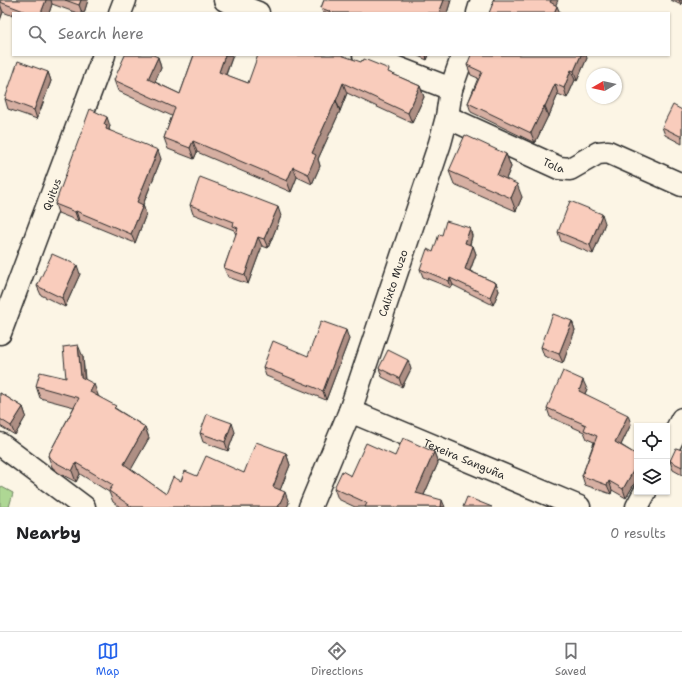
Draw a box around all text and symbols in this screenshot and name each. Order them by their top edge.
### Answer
search box [12,12,670,56]
icon: search [26,23,48,45]
text: Search here [58,24,144,44]
north arrow [586,68,622,104]
street label: Tola [540,155,565,176]
street label: Quitus [39,176,65,213]
street label: Calixto Muzo [375,247,412,319]
map controls [634,423,670,495]
button: locate [634,423,670,459]
street label: Texeira Sanguña [421,436,507,483]
button: layers [634,459,670,495]
text: Nearby [16,522,81,544]
text: 0 results [610,525,666,542]
tab: Map [96,640,119,679]
tab: Directions [311,640,363,679]
tab: Saved [555,640,586,679]

